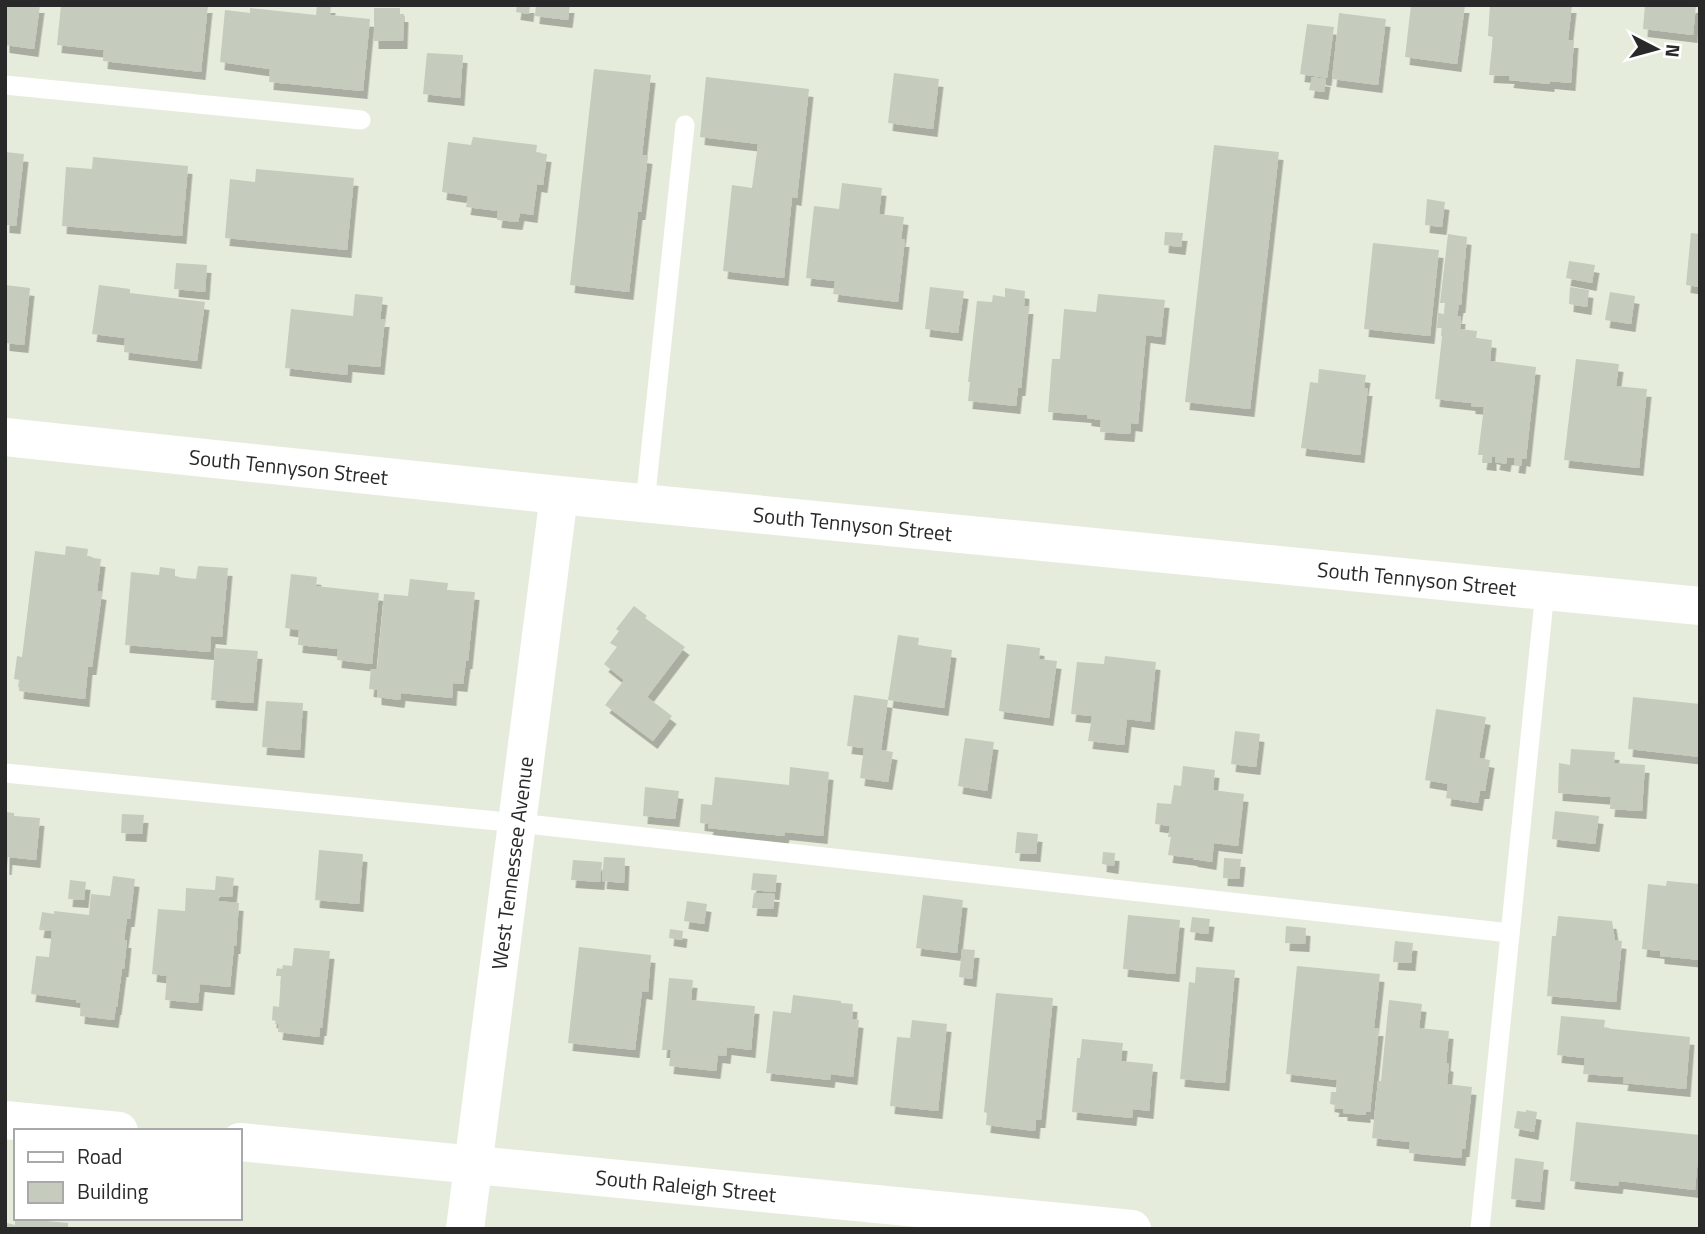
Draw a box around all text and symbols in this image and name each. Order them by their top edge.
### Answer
north arrow [1621,14,1691,84]
text: N [1658,43,1689,59]
street label: South Tennyson Street [187,440,390,493]
street label: South Tennyson Street [751,498,954,549]
street label: South Tennyson Street [1316,553,1519,604]
street label: West Tennessee Avenue [482,755,541,971]
legend [14,1129,242,1220]
text: Road [77,1140,122,1172]
street label: South Raleigh Street [594,1161,778,1210]
text: Building [77,1175,149,1207]

